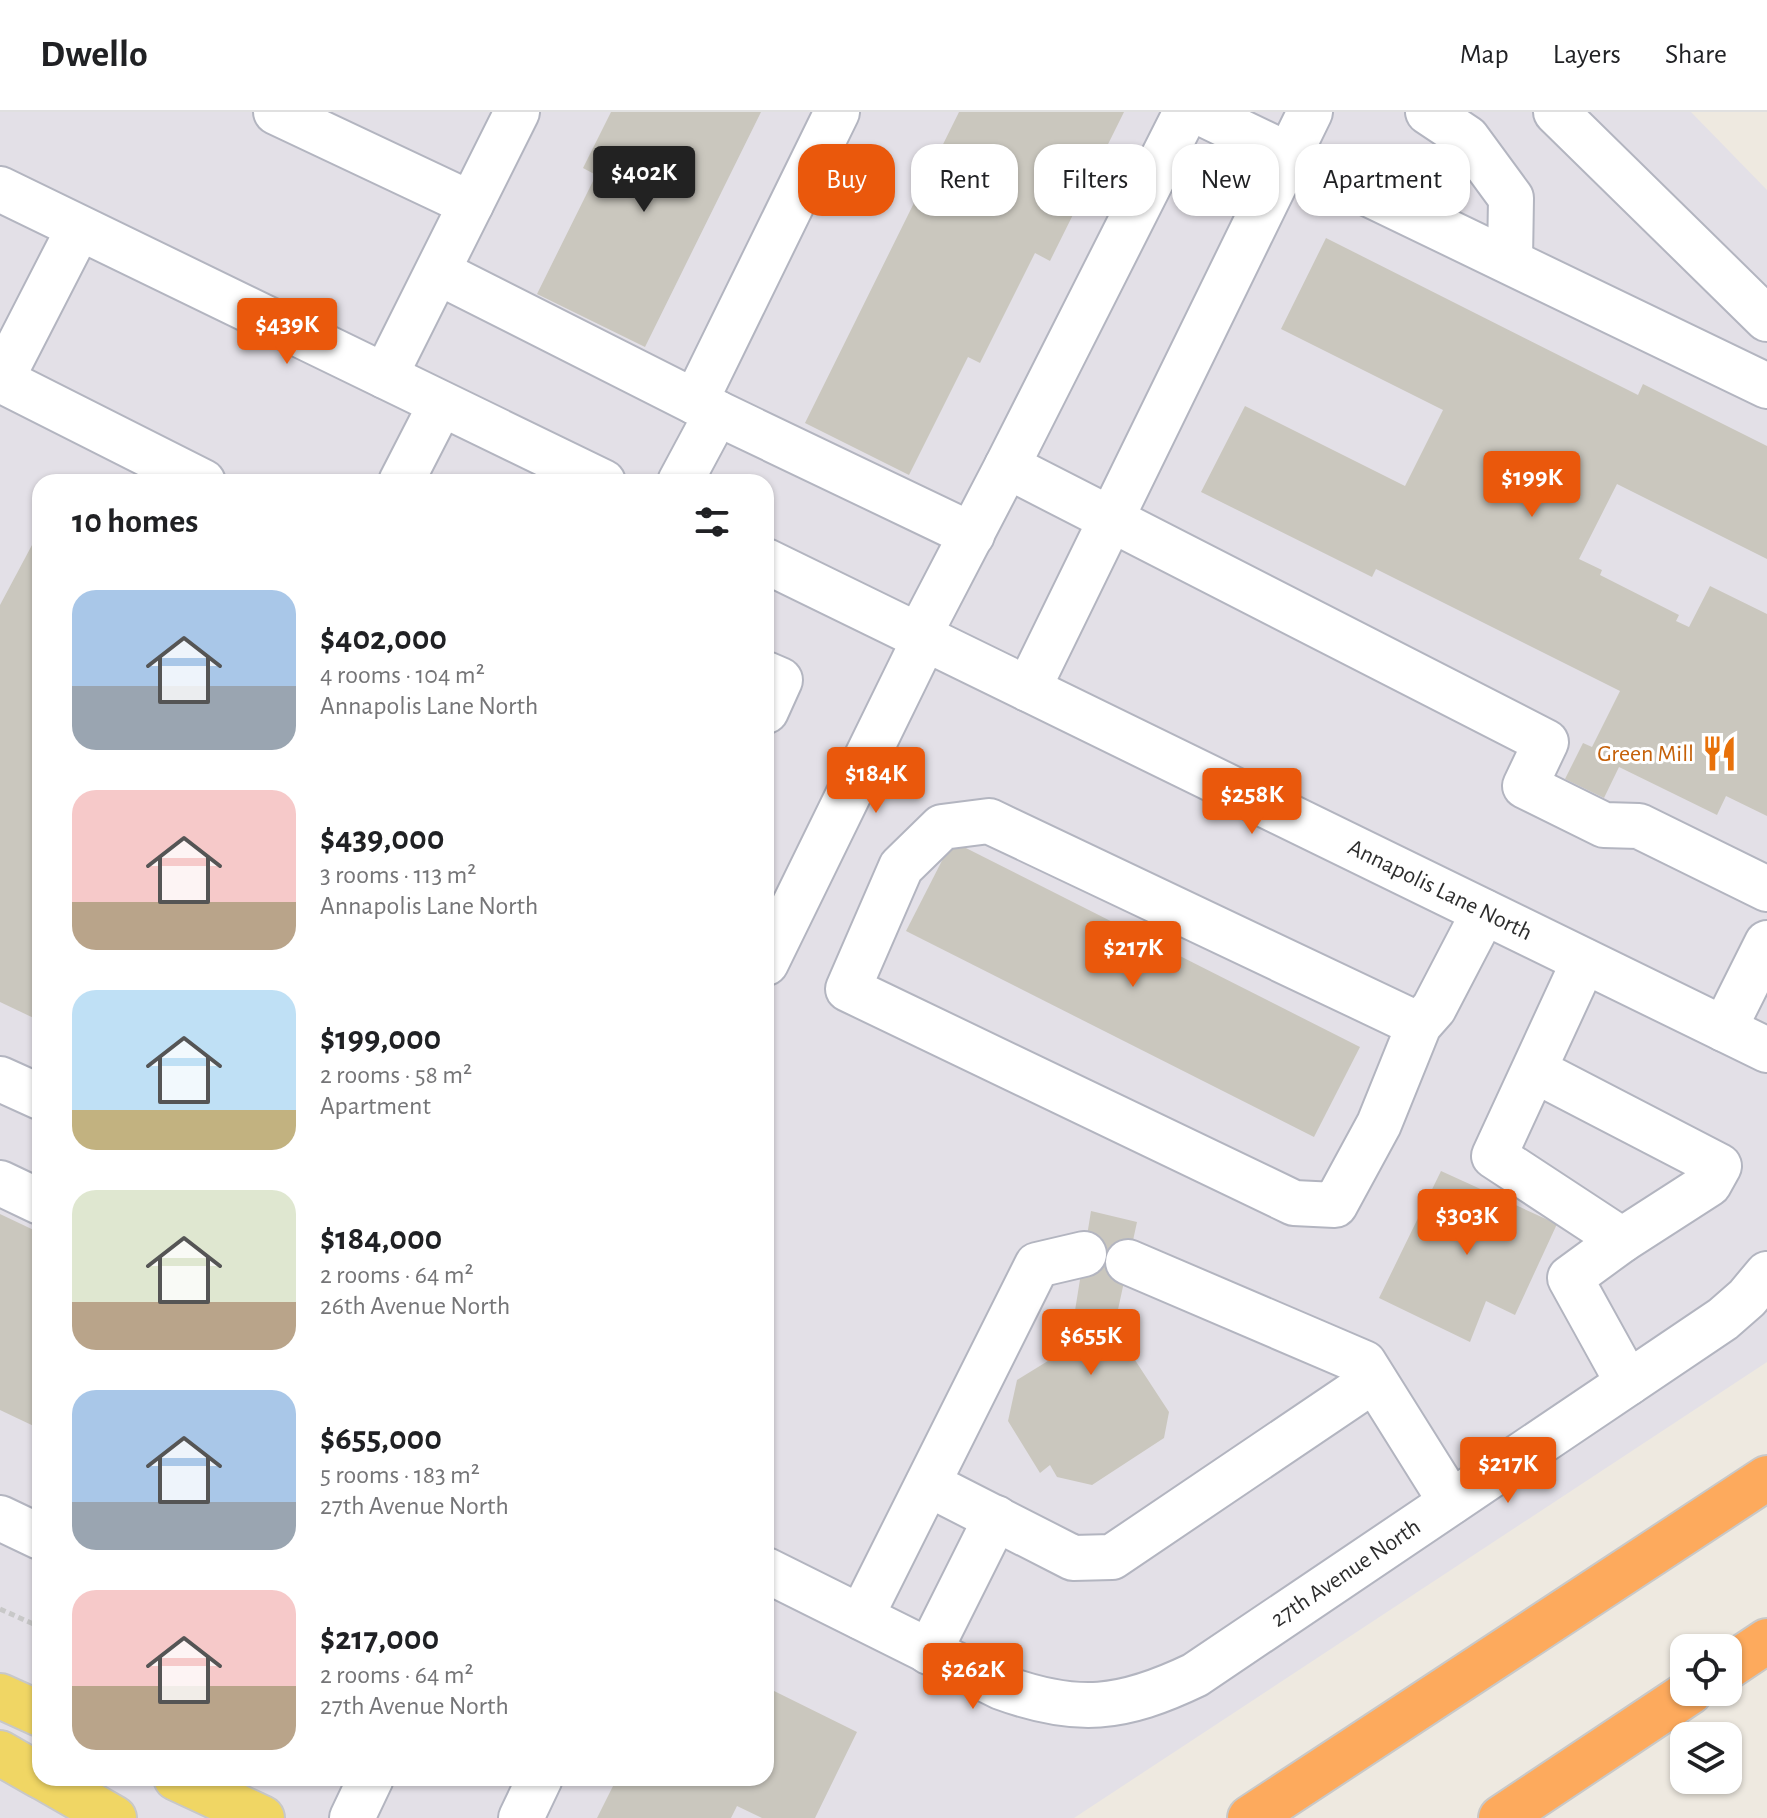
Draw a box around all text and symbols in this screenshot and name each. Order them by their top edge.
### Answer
text: Dwello [40,36,148,74]
text: Map [1460,41,1509,69]
text: Layers [1553,41,1621,69]
text: Share [1665,41,1727,69]
chip: Buy [798,144,895,216]
chip: Rent [911,144,1018,216]
chip: Filters [1034,144,1156,216]
chip: New [1172,144,1279,216]
chip: Apartment [1295,144,1470,216]
pin: $402K [588,146,700,214]
text: $402K [611,159,677,185]
pin: $439K [231,298,343,366]
text: $439K [255,311,319,337]
pin: $199K [1476,451,1588,519]
text: $199K [1501,464,1563,490]
icon: filters [690,500,734,544]
text: 10 homes [72,505,198,539]
icon: home [136,622,232,718]
text: $402,000 [320,622,447,656]
text: 4 rooms · 104 m² [320,662,485,688]
text: Annapolis Lane North [320,693,538,719]
restaurant icon: Green Mill [1701,735,1739,773]
place label: Green Mill [1597,742,1694,766]
pin: $184K [820,747,932,815]
text: $184K [845,760,907,786]
pin: $258K [1196,768,1308,836]
text: $258K [1220,781,1284,807]
icon: home [136,822,232,918]
text: $439,000 [320,822,444,856]
street label: Annapolis Lane North [1344,835,1536,945]
text: 3 rooms · 113 m² [320,862,476,888]
text: Annapolis Lane North [320,893,538,919]
pin: $217K [1077,921,1189,989]
text: $217K [1103,934,1163,960]
icon: home [136,1022,232,1118]
text: $199,000 [320,1022,441,1056]
text: 2 rooms · 58 m² [320,1062,472,1088]
text: Apartment [320,1093,431,1119]
pin: $303K [1411,1189,1523,1257]
text: $303K [1436,1202,1498,1228]
icon: home [136,1222,232,1318]
text: $184,000 [320,1222,442,1256]
text: 2 rooms · 64 m² [320,1262,474,1288]
text: 26th Avenue North [320,1293,510,1319]
pin: $655K [1035,1309,1147,1377]
text: $655K [1060,1322,1122,1348]
icon: home [136,1422,232,1518]
text: $655,000 [320,1422,442,1456]
pin: $217K [1452,1437,1564,1505]
text: $217K [1478,1450,1538,1476]
text: 5 rooms · 183 m² [320,1462,480,1488]
text: 27th Avenue North [320,1493,509,1519]
street label: 27th Avenue North [1267,1514,1425,1632]
icon: home [136,1622,232,1718]
text: $217,000 [320,1622,439,1656]
map controls [1670,1634,1742,1794]
button: locate [1670,1634,1742,1706]
pin: $262K [917,1643,1029,1711]
text: $262K [941,1656,1005,1682]
text: 2 rooms · 64 m² [320,1662,474,1688]
text: 27th Avenue North [320,1693,509,1719]
button: layers [1670,1722,1742,1794]

